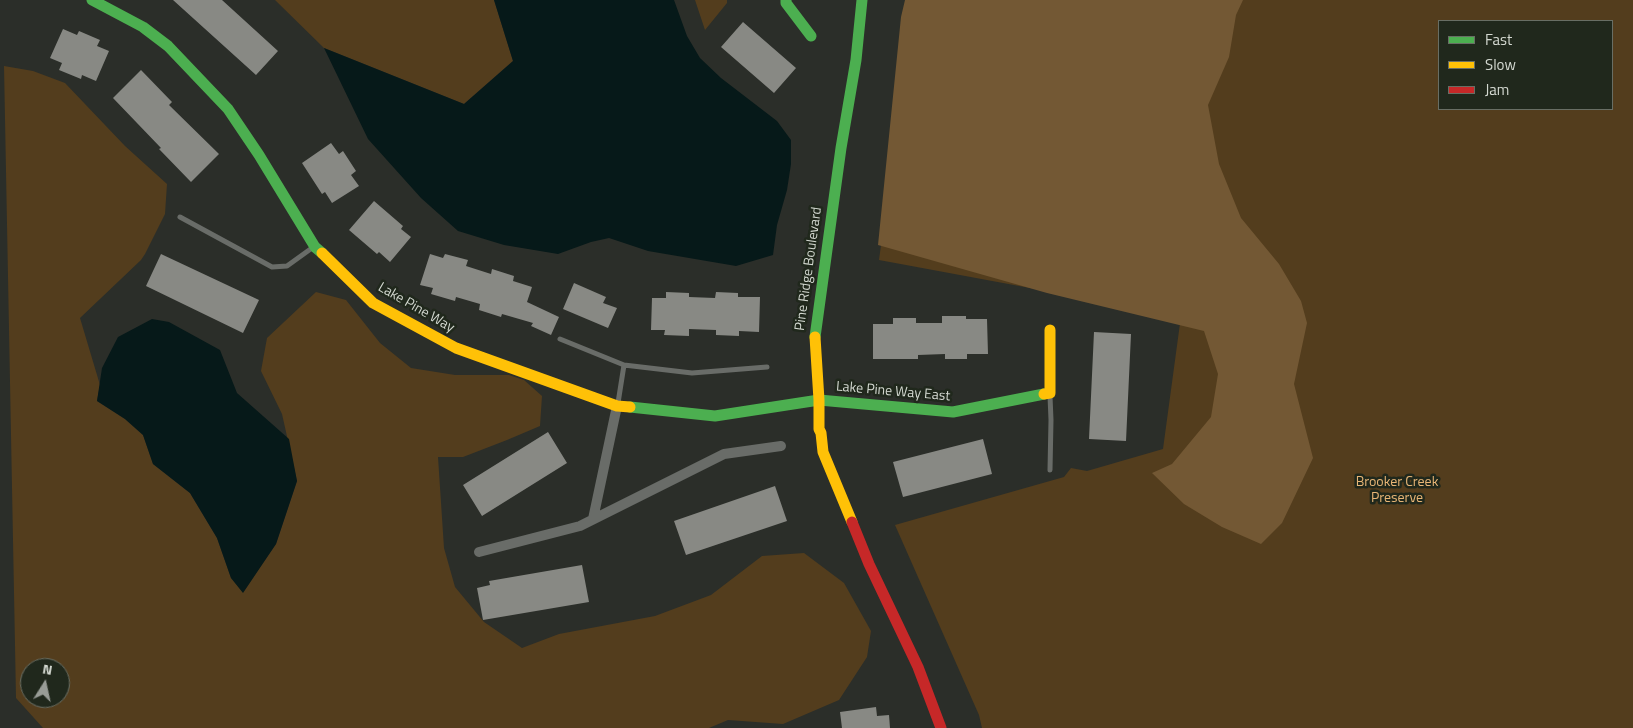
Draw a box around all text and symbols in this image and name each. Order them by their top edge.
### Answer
legend [1438,20,1613,110]
text: Fast [1485,28,1512,51]
text: Slow [1485,53,1516,76]
text: Jam [1485,78,1509,101]
street label: Pine Ridge Boulevard [792,206,826,332]
street label: Lake Pine Way [375,279,457,337]
street label: Lake Pine Way East [835,379,951,405]
park label: Brooker Creek Preserve [1356,475,1438,508]
north arrow [20,658,70,708]
text: N [41,658,54,680]

